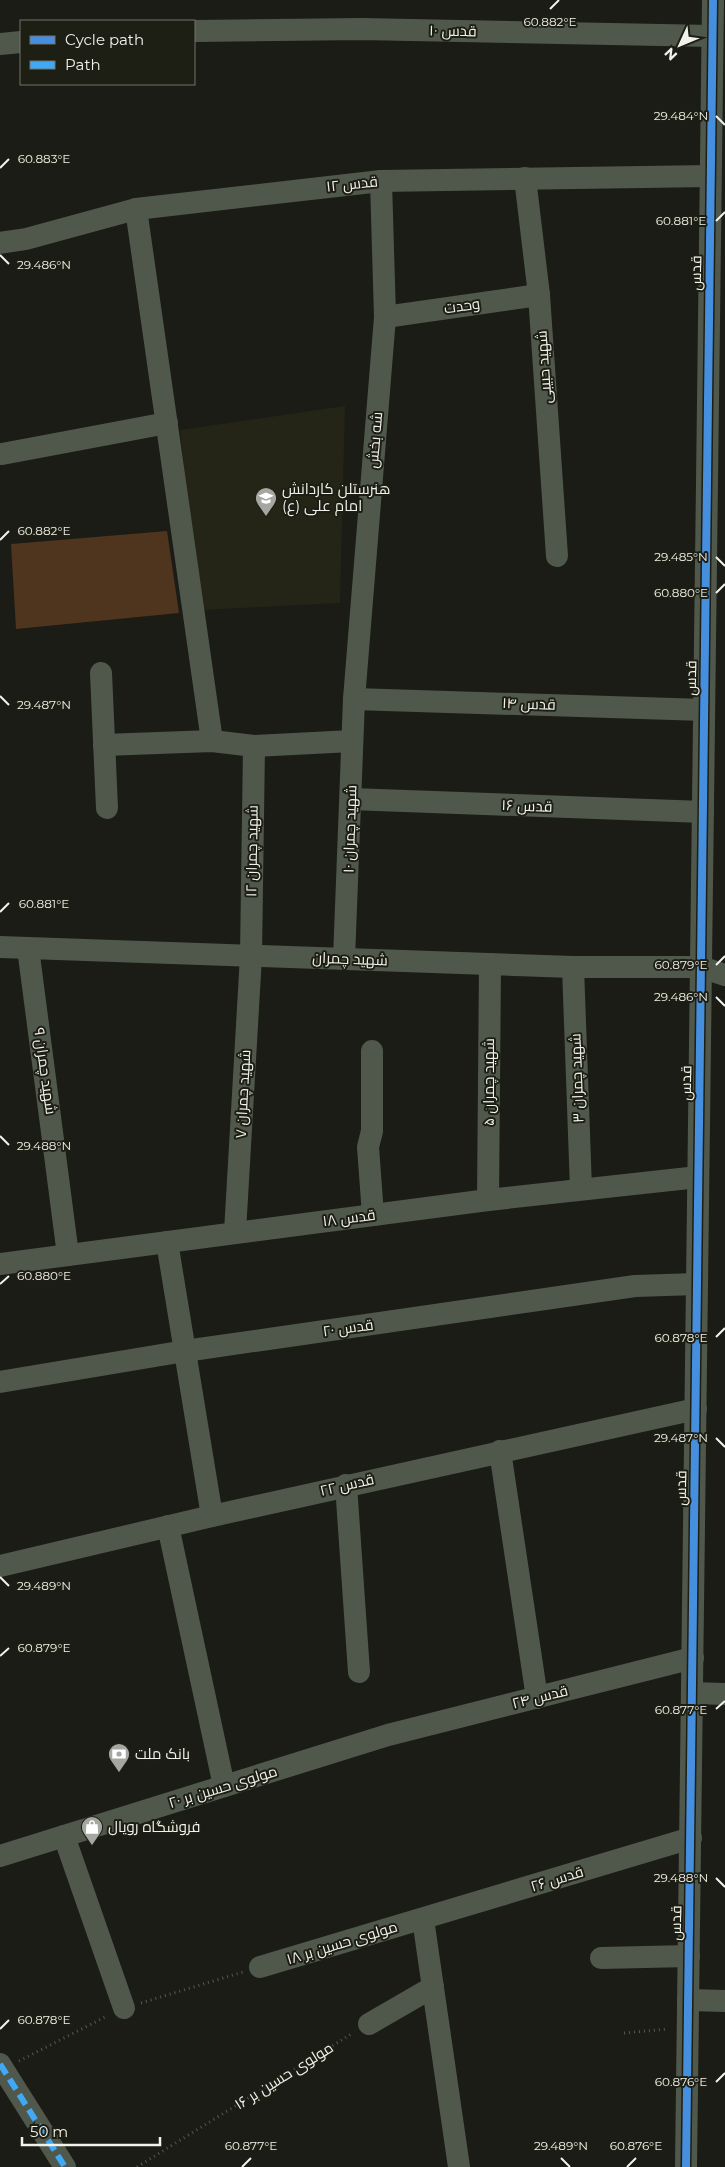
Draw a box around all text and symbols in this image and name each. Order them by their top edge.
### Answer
text: 60.882°E [524,14,576,29]
legend [20,20,195,85]
north arrow [655,20,705,70]
street label: قدس ۱۰ [429,21,477,41]
text: Cycle path [65,30,144,49]
text: N [660,44,681,64]
text: Path [65,55,101,74]
text: 29.484°N [654,108,708,123]
text: 60.883°E [18,151,70,166]
street label: قدس ۱۲ [325,171,379,197]
text: 60.881°E [656,213,706,228]
street label: قدس [686,255,706,291]
text: 29.486°N [17,257,71,272]
street label: وحدت [443,294,481,317]
street label: شهید حبیبی [531,330,557,404]
street label: شه بخش [363,411,387,469]
place label: هنرستلن کاردانش امام علی (ع) [282,479,390,517]
school or university icon: هنرستلن کاردانش امام علی (ع) [254,486,278,517]
text: 60.882°E [18,523,70,538]
text: 29.485°N [654,549,708,564]
text: 60.880°E [654,585,708,600]
street label: قدس [681,660,701,696]
street label: قدس ۱۴ [502,693,556,715]
text: 29.487°N [17,697,71,712]
street label: شهید چمران ۱۰ [338,785,362,873]
street label: قدس ۱۶ [501,795,553,817]
street label: شهید چمران ۱۲ [241,805,263,897]
text: 60.881°E [19,896,69,911]
street label: شهید چمران [312,948,388,970]
text: 60.879°E [655,957,707,972]
text: 29.486°N [654,989,708,1004]
street label: شهید چمران ۹ [29,1026,61,1116]
street label: شهید چمران ۳ [565,1033,589,1123]
street label: شهید چمران ۵ [479,1038,499,1126]
street label: شهید چمران ۷ [231,1049,255,1139]
street label: قدس [676,1065,696,1101]
text: 29.488°N [17,1138,71,1153]
street label: قدس ۱۸ [321,1205,377,1231]
text: 60.880°E [17,1268,71,1283]
street label: قدس ۲۰ [321,1315,375,1341]
text: 60.878°E [655,1330,708,1345]
text: 29.487°N [654,1430,708,1445]
street label: قدس ۲۲ [318,1469,376,1501]
street label: قدس [671,1470,691,1506]
text: 29.489°N [17,1578,71,1593]
text: 60.879°E [18,1640,70,1655]
street label: قدس ۲۴ [510,1680,570,1714]
text: 60.877°E [655,1702,707,1717]
bank icon: بانک ملت [107,1742,131,1773]
place label: بانک ملت [135,1744,190,1763]
street label: مولوی حسین بر ۲۰ [166,1761,280,1813]
shop icon: فروشگاه رویال [80,1815,104,1846]
place label: فروشگاه رویال [108,1817,200,1836]
street label: قدس ۲۶ [528,1861,586,1897]
text: 29.488°N [654,1870,708,1885]
street label: قدس [666,1905,686,1941]
street label: مولوی حسین بر ۱۸ [284,1917,400,1969]
text: 60.878°E [18,2012,71,2027]
street label: مولوی حسین بر ۱۶ [231,2038,337,2114]
text: 60.876°E [655,2074,707,2089]
scale bar [22,2114,160,2146]
text: 50 m [30,2122,68,2141]
text: 60.877°E [225,2138,277,2153]
text: 29.489°N [534,2138,588,2153]
text: 60.876°E [610,2138,662,2153]

